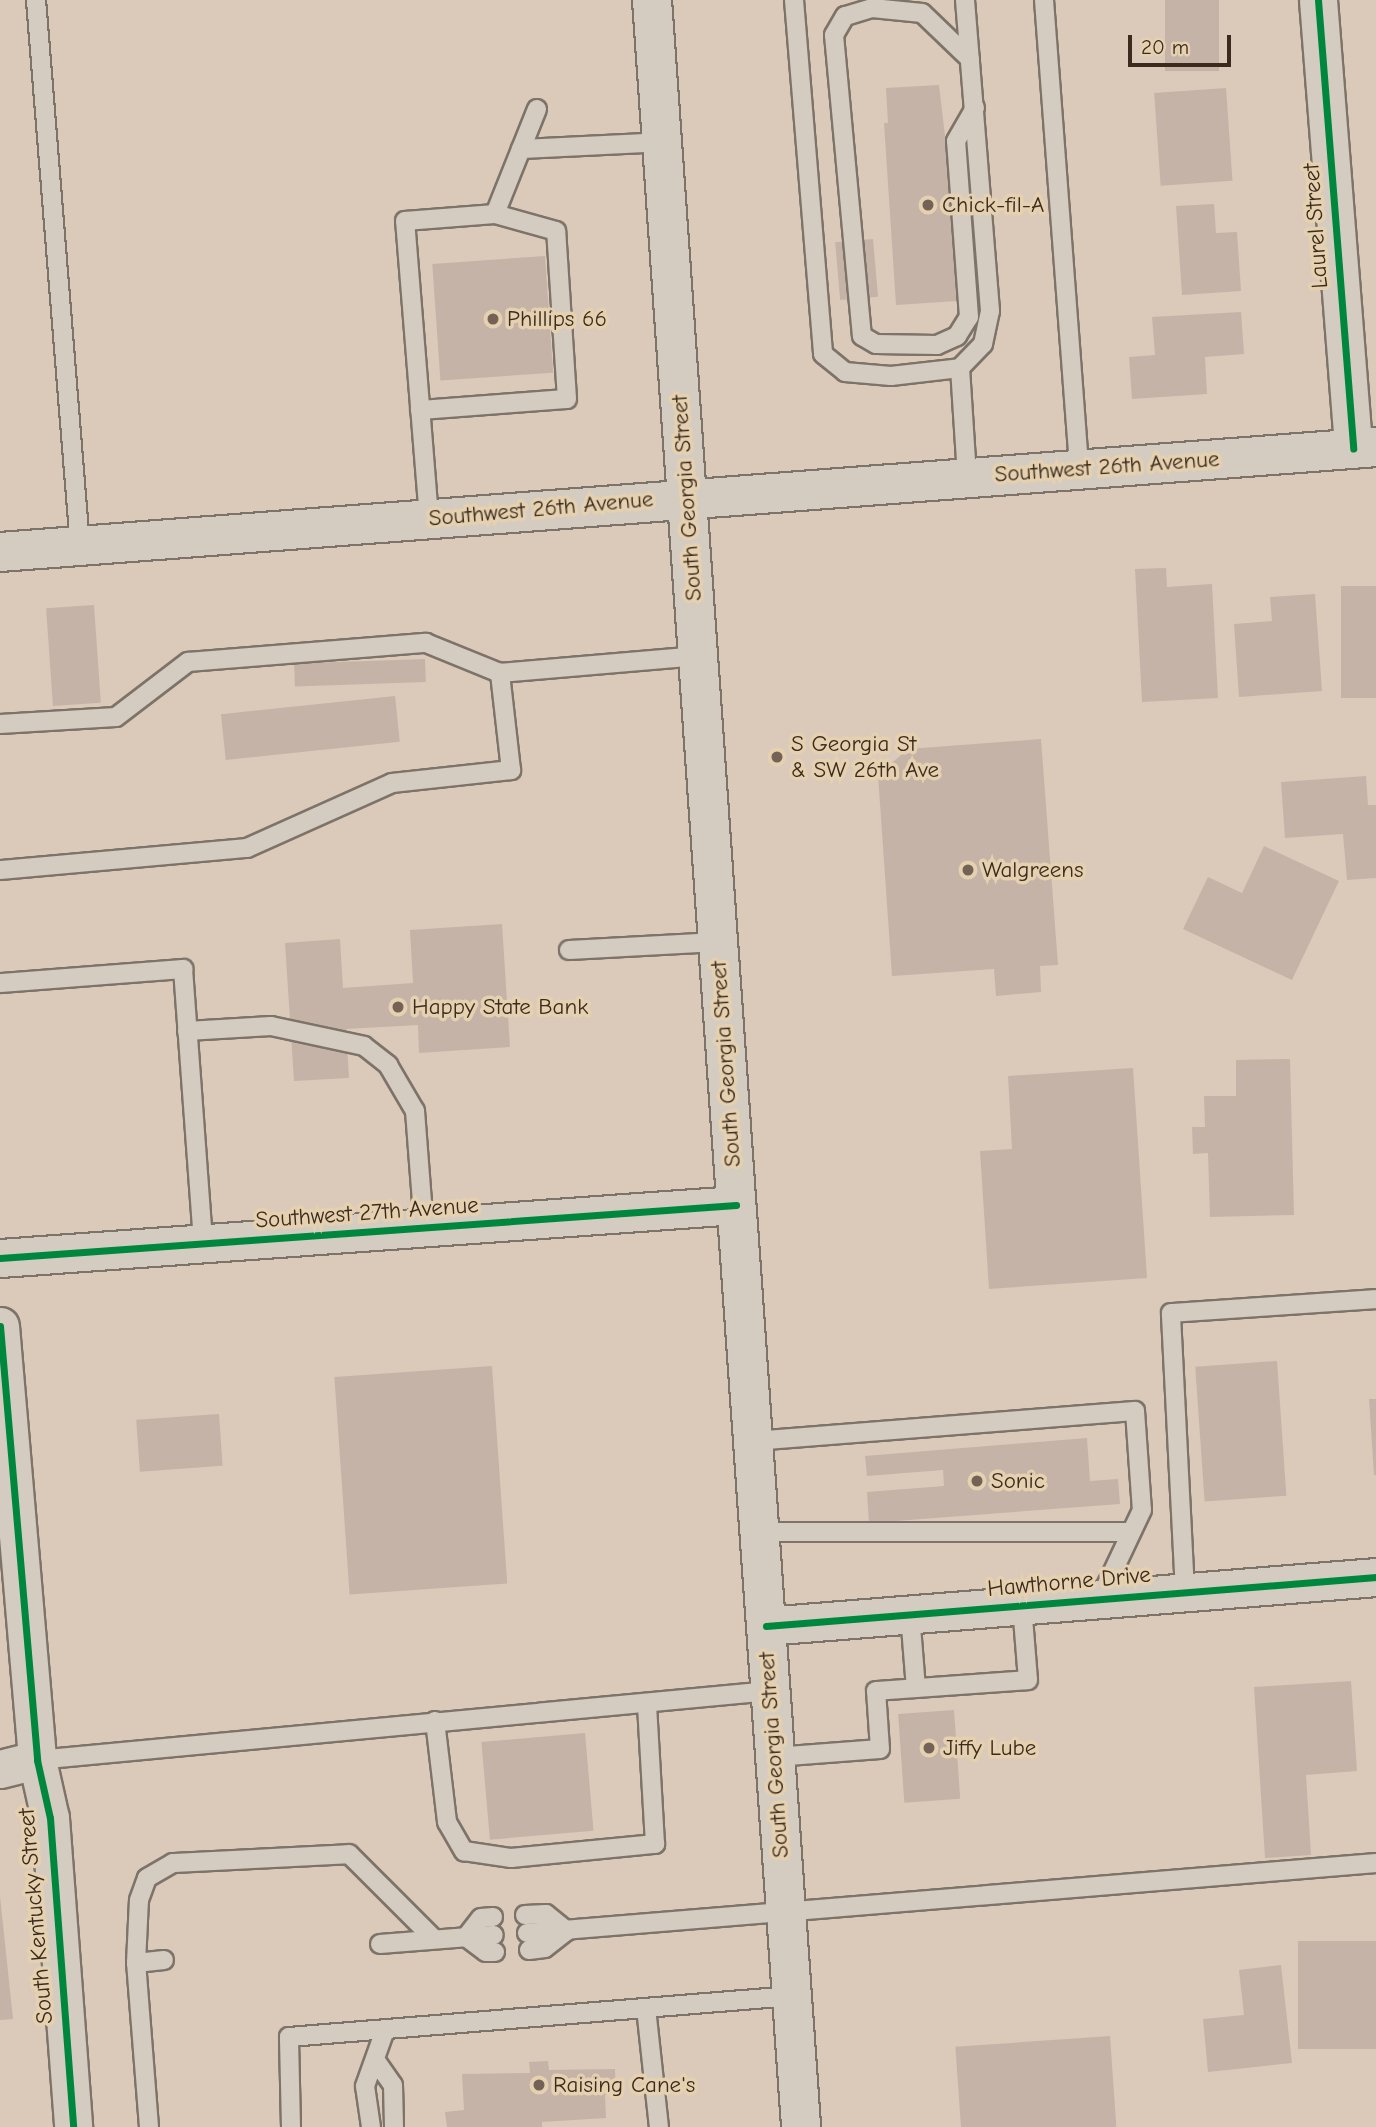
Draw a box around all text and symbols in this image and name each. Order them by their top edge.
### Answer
scale bar [1131,21,1234,65]
text: 20 m [1141,35,1189,59]
street label: Laurel Street [1298,163,1334,289]
place label: Chick-fil-A [942,191,1044,219]
marker: Chick-fil-A [920,197,936,213]
place label: Phillips 66 [507,305,607,333]
marker: Phillips 66 [485,311,501,327]
street label: South Georgia Street [666,394,708,602]
street label: Southwest 26th Avenue [994,445,1220,489]
street label: Southwest 26th Avenue [428,485,654,533]
place label: S Georgia St & SW 26th Ave [791,730,939,784]
marker: S Georgia St & SW 26th Ave [769,749,785,765]
place label: Walgreens [982,856,1083,884]
marker: Walgreens [960,862,976,878]
street label: South Georgia Street [705,960,747,1168]
place label: Happy State Bank [412,993,588,1021]
marker: Happy State Bank [390,999,406,1015]
street label: Southwest 27th Avenue [254,1191,480,1235]
place label: Sonic [991,1467,1045,1495]
marker: Sonic [969,1473,985,1489]
street label: Hawthorne Drive [986,1561,1152,1603]
street label: South Georgia Street [753,1651,795,1859]
place label: Jiffy Lube [943,1734,1036,1762]
marker: Jiffy Lube [921,1740,937,1756]
street label: South Kentucky Street [13,1807,59,2025]
place label: Raising Cane's [553,2071,695,2099]
marker: Raising Cane's [531,2077,547,2093]

